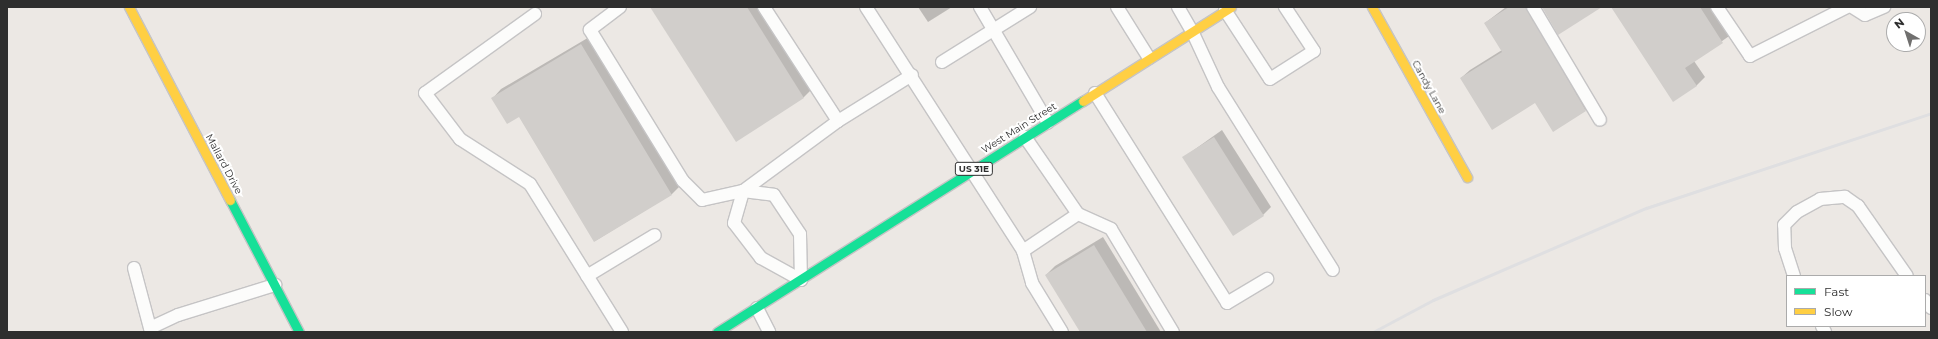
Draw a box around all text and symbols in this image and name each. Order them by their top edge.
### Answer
north arrow [1886,12,1926,52]
text: N [1891,15,1907,32]
street label: Candy Lane [1409,58,1449,116]
street label: West Main Street [979,100,1059,156]
street label: Mallard Drive [203,132,245,196]
road number: US 31E [954,162,994,176]
legend [1786,275,1926,327]
text: Fast [1824,284,1849,299]
text: Slow [1824,304,1853,319]

